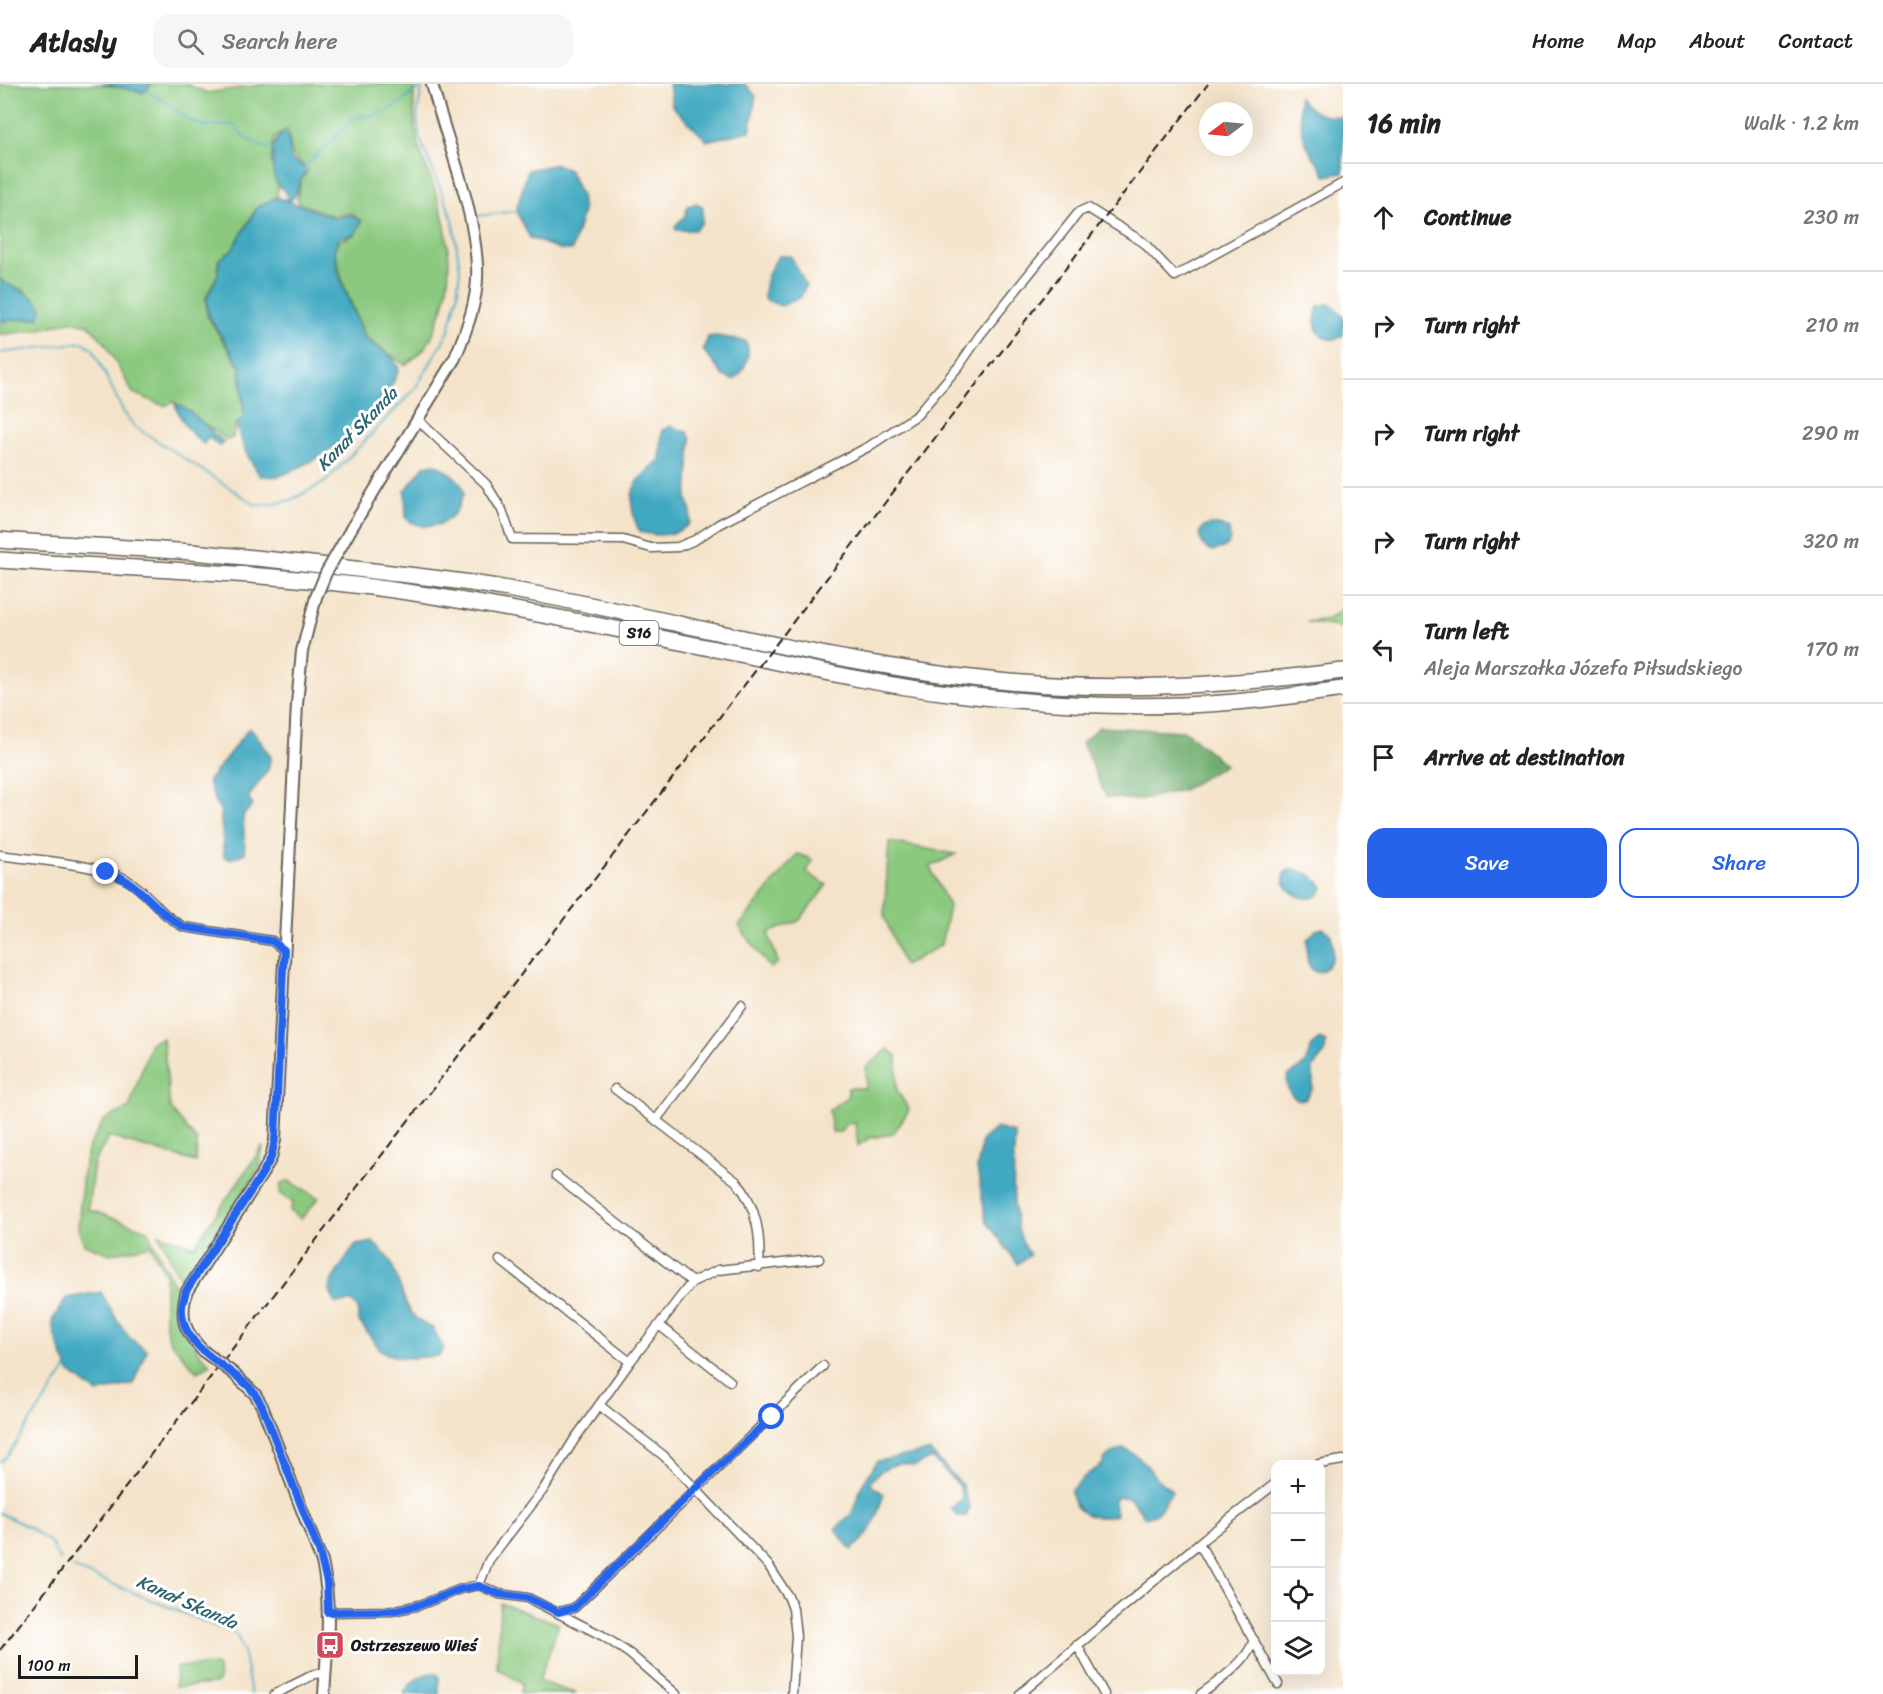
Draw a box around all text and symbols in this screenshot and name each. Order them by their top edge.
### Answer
search box [153,14,573,68]
text: Atlasly [30,17,117,66]
text: Search here [222,22,338,61]
text: Home [1532,22,1584,60]
text: Map [1617,22,1656,60]
text: About [1689,22,1746,60]
text: Contact [1779,22,1853,60]
icon: search [174,25,207,58]
text: 16 min [1367,100,1441,146]
north arrow [1199,102,1253,156]
text: Walk · 1.2 km [1744,106,1859,141]
text: Continue [1424,198,1512,237]
text: 230 m [1803,200,1859,235]
icon: ahead [1367,201,1400,234]
text: Turn right [1424,306,1519,345]
text: 210 m [1806,308,1859,343]
icon: right [1367,309,1400,342]
water label: Kanał Skanda [308,378,407,479]
text: Turn right [1424,414,1519,453]
text: 290 m [1802,416,1859,451]
icon: right [1367,417,1400,450]
text: Turn right [1424,522,1519,561]
text: 320 m [1803,524,1859,559]
icon: right [1367,525,1400,558]
text: Turn left [1424,612,1509,651]
road number: S16 [620,621,658,645]
text: 170 m [1806,632,1859,667]
icon: left [1367,633,1400,666]
text: Aleja Marszałka Józefa Piłsudskiego [1424,651,1742,686]
text: Arrive at destination [1424,738,1625,777]
icon: arrive [1367,741,1400,774]
button: Save [1367,828,1607,898]
button: Share [1619,828,1859,898]
route end [92,858,118,884]
route start [758,1403,784,1429]
map controls [1271,1460,1325,1676]
button: + [1271,1460,1325,1514]
button: − [1271,1514,1325,1568]
water label: Kanał Skanda [131,1566,244,1639]
button: locate [1271,1568,1325,1622]
button: layers [1271,1622,1325,1676]
bus stop icon: Ostrzeszewo Wieś [314,1629,346,1661]
place label: Ostrzeszewo Wieś [350,1631,479,1660]
text: 100 m [27,1651,71,1680]
scale bar [18,1652,138,1680]

